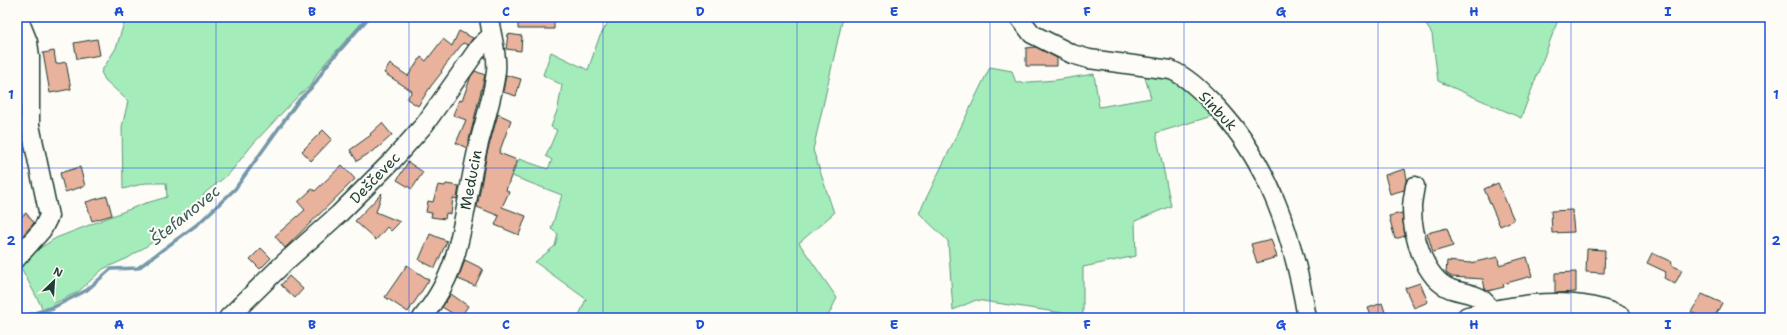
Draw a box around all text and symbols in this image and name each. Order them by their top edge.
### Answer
text: A [114,3,124,20]
text: B [308,3,316,20]
text: C [502,3,510,20]
text: D [695,3,705,20]
text: E [890,3,899,20]
text: F [1083,3,1091,20]
text: G [1276,3,1287,20]
text: H [1469,3,1479,20]
text: I [1664,3,1672,20]
text: 1 [8,86,14,103]
text: 1 [1773,86,1779,103]
street label: Sinbuk [1194,87,1242,135]
street label: Deščevec [345,148,405,208]
street label: Meducin [455,148,487,212]
water label: Štefanovec [146,180,224,250]
text: 2 [6,232,16,249]
text: 2 [1771,232,1781,249]
north arrow [34,261,74,301]
text: N [51,264,65,281]
text: A [114,316,124,333]
text: B [308,316,316,333]
text: C [502,316,510,333]
text: D [695,316,705,333]
text: E [890,316,899,333]
text: F [1083,316,1091,333]
text: G [1276,316,1287,333]
text: H [1469,316,1479,333]
text: I [1664,316,1672,333]

